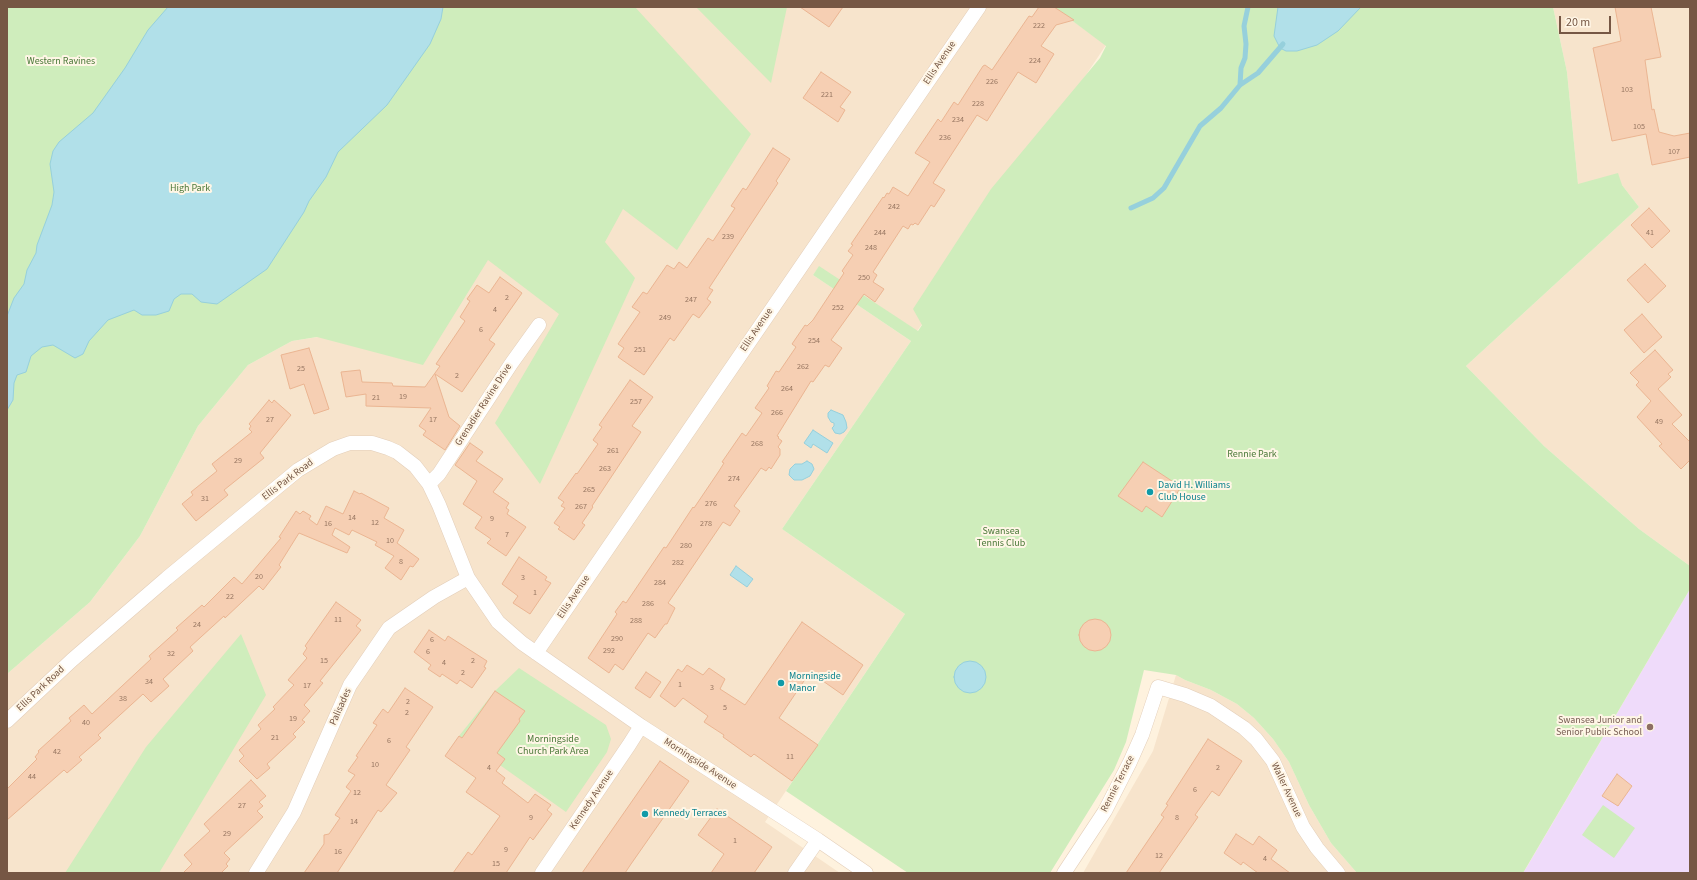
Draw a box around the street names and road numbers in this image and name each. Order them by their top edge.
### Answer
street label: Ellis Avenue [921,39,959,87]
street label: Ellis Avenue [738,306,776,354]
street label: Grenadier Ravine Drive [453,362,515,448]
street label: Ellis Park Road [260,457,316,503]
street label: Ellis Avenue [555,573,593,621]
street label: Ellis Park Road [15,664,67,714]
street label: Palisades [328,687,354,727]
street label: Morningside Avenue [661,736,739,792]
street label: Rennie Terrace [1099,754,1137,814]
street label: Waller Avenue [1268,761,1304,819]
street label: Kennedy Avenue [568,768,616,832]

